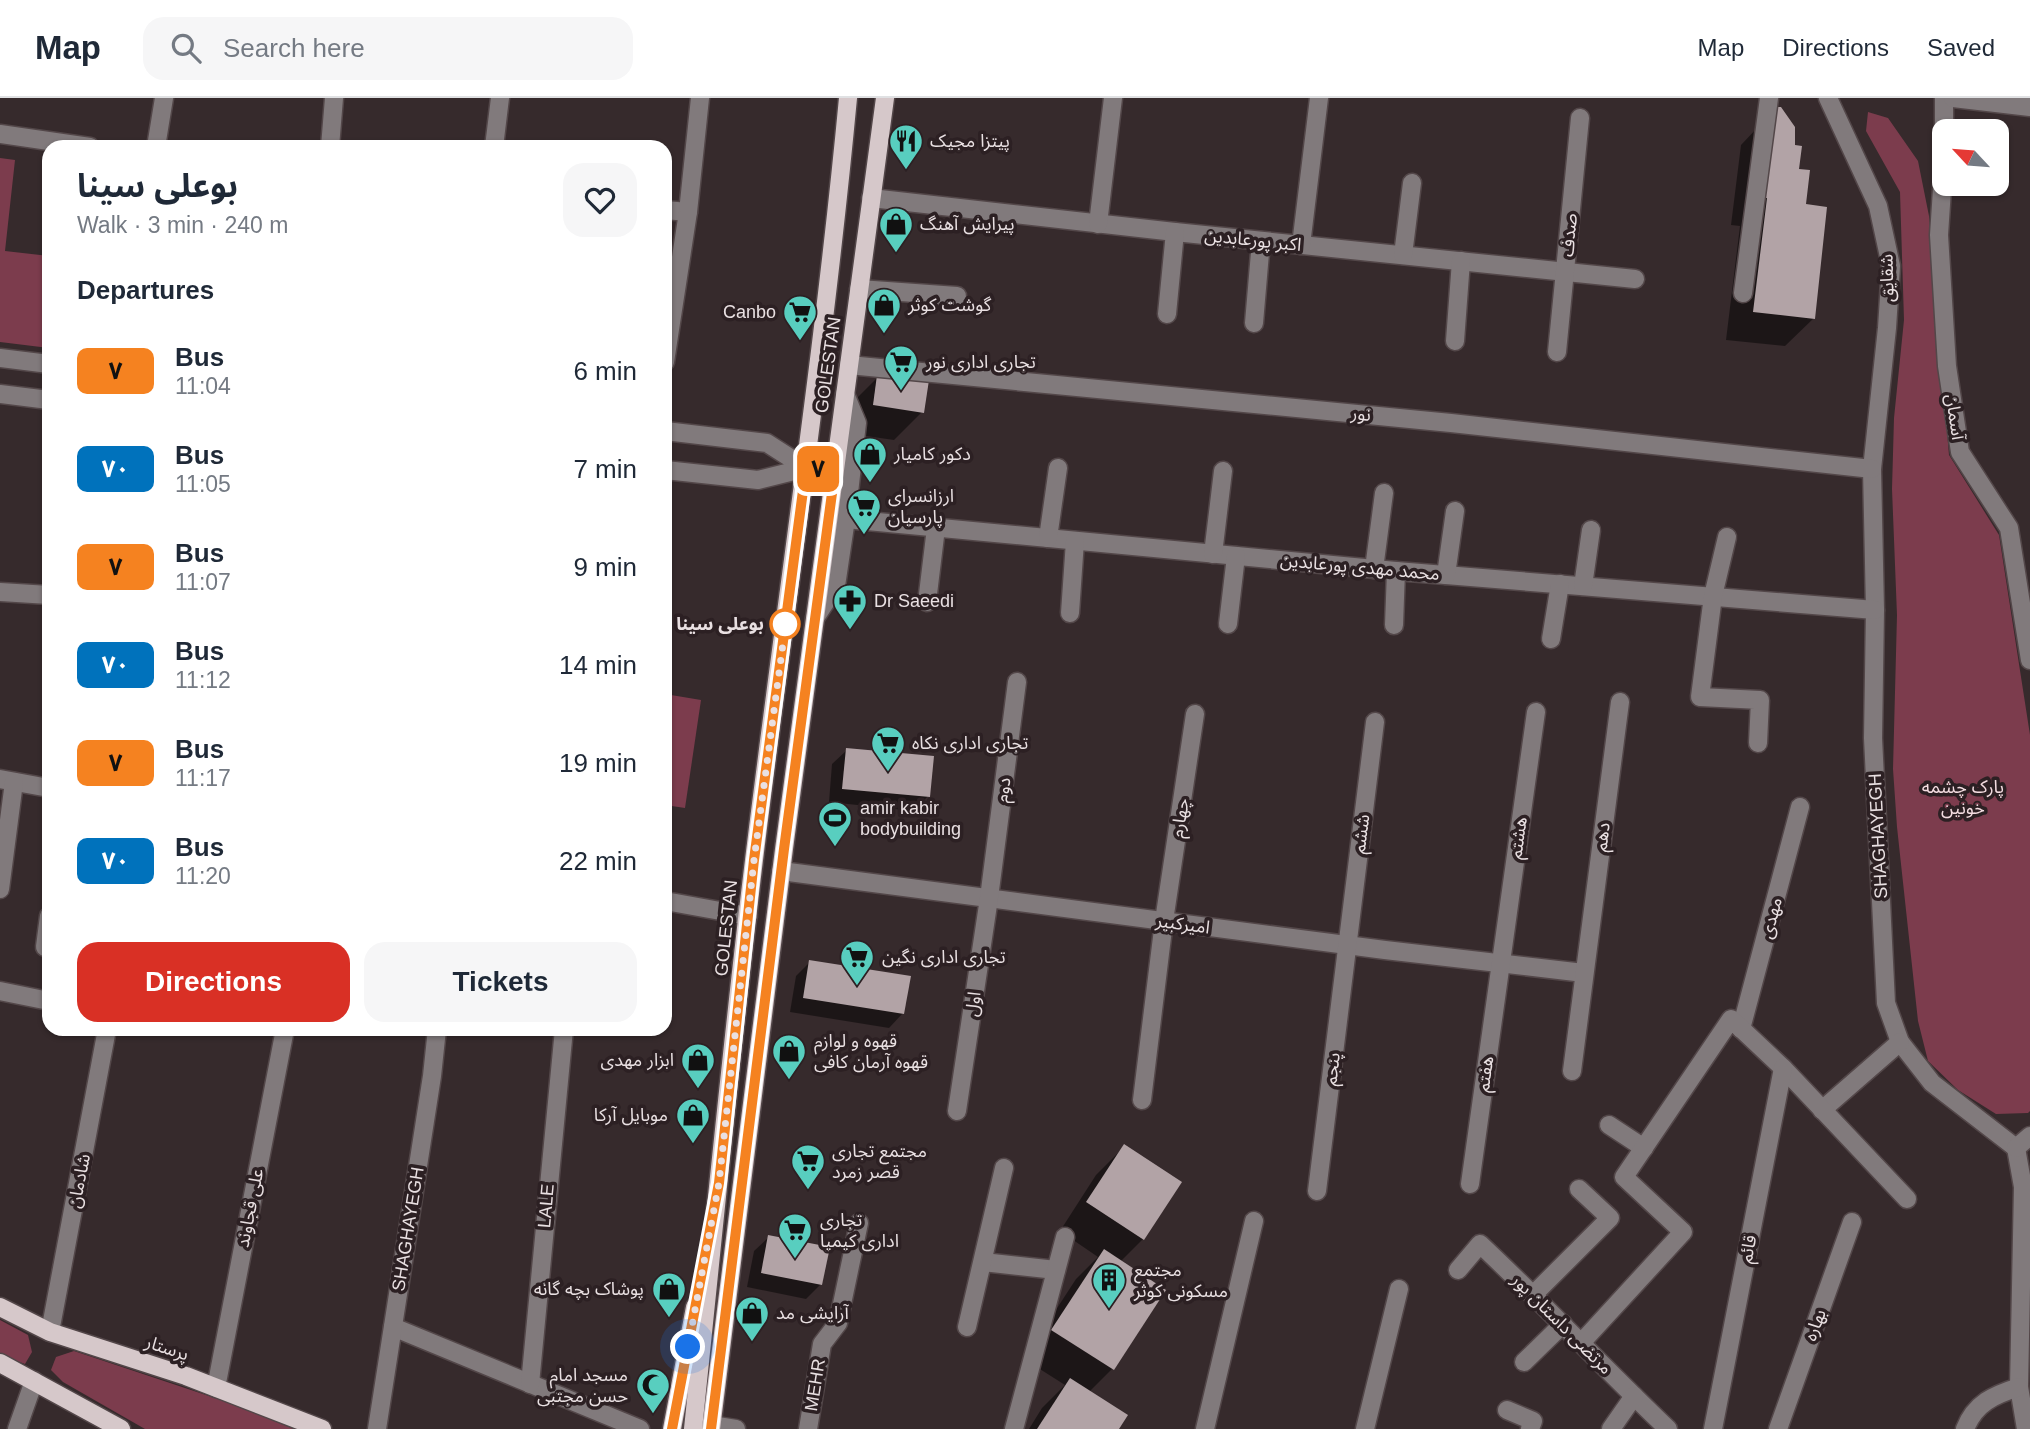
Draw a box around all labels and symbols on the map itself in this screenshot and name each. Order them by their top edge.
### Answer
north arrow [1932,119,2009,196]
restaurant icon: پیتزا مجیک [887,122,925,171]
place label: پیتزا مجیک [930,131,1010,152]
shop icon: پیرایش آهنگ [877,205,915,254]
street label: صدف [1557,212,1581,258]
place label: پیرایش آهنگ [920,214,1015,235]
street label: اکبر پورعابدین [1203,225,1302,256]
street label: شقایق [1877,254,1898,302]
shop icon: گوشت کوثر [865,286,903,335]
supermarket icon: Canbo [781,293,819,342]
place label: گوشت کوثر [907,295,992,316]
place label: Canbo [723,302,776,322]
street label: GOLESTAN [811,316,845,414]
supermarket icon: تجاری اداری نور [882,343,920,392]
place label: تجاری اداری نور [925,352,1036,373]
street label: آسمان [1941,393,1968,442]
street label: نور [1349,403,1372,426]
shop icon: دکور کامیار [851,435,889,484]
place label: دکور کامیار [893,444,971,465]
line badge: ۷ [795,446,841,492]
place label: ارزانسرای پارسیان [888,486,954,528]
supermarket icon: ارزانسرای پارسیان [845,487,883,536]
street label: محمد مهدی پورعابدین [1279,550,1441,585]
pharmacy icon: Dr Saeedi [831,582,869,631]
place label: Dr Saeedi [874,591,954,611]
marker: بوعلی سینا [770,609,800,639]
place label: بوعلی سینا [676,614,764,634]
supermarket icon: تجاری اداری نکاه [869,724,907,773]
place label: تجاری اداری نکاه [912,733,1028,754]
street label: SHAGHAYEGH [1865,773,1891,899]
street label: دوم [992,776,1018,804]
park label: پارک چشمه خونین [1922,777,2004,819]
street label: چهارم [1167,797,1197,840]
place label: amir kabir bodybuilding [860,798,961,839]
sports icon: amir kabir bodybuilding [816,799,854,848]
street label: ششم [1349,813,1376,855]
street label: هشتم [1505,816,1534,861]
street label: دهم [1590,821,1617,853]
street label: GOLESTAN [711,879,741,977]
street label: مهدی [1756,895,1787,941]
street label: امیرکبیر [1154,910,1211,939]
supermarket icon: تجاری اداری نگین [838,938,876,987]
place label: تجاری اداری نگین [882,947,1006,968]
street label: اول [961,990,986,1018]
place label: قهوه و لوازم قهوه آرمان کافی [814,1031,928,1073]
shop icon: قهوه و لوازم قهوه آرمان کافی [770,1032,808,1081]
shop icon: ابزار مهدی [679,1041,717,1090]
place label: ابزار مهدی [600,1050,674,1071]
street label: پنجم [1320,1051,1347,1087]
street label: هفتم [1473,1055,1500,1094]
shop icon: موبایل آرکا [674,1096,712,1145]
place label: موبایل آرکا [594,1105,668,1126]
place label: مجتمع تجاری قصر زمرد [832,1141,927,1183]
supermarket icon: مجتمع تجاری قصر زمرد [789,1142,827,1191]
street label: شادمان [64,1152,95,1210]
street label: SHAGHAYEGH [388,1165,428,1293]
street label: علی قجاوند [233,1167,268,1249]
street label: LALE [534,1183,558,1229]
place label: تجاری اداری کیمیا [820,1210,899,1252]
supermarket icon: تجاری اداری کیمیا [776,1211,814,1260]
street label: قائم [1735,1233,1763,1265]
place label: مجتمع مسکونی کوثر [1133,1260,1228,1302]
building icon: مجتمع مسکونی کوثر [1090,1261,1128,1310]
street label: مرتضی داستان پور [1506,1269,1616,1379]
shop icon: پوشاک بچه گانه [650,1270,688,1319]
place label: پوشاک بچه گانه [534,1279,644,1300]
shop icon: آرایشی مد [733,1294,771,1343]
place label: آرایشی مد [776,1303,849,1324]
street label: بهاره [1800,1306,1831,1344]
your location [670,1329,705,1364]
street label: پرستار [141,1331,191,1365]
street label: MEHR [801,1357,829,1413]
place label: مسجد امام حسن مجتبی [537,1365,628,1407]
mosque icon: مسجد امام حسن مجتبی [634,1366,672,1415]

